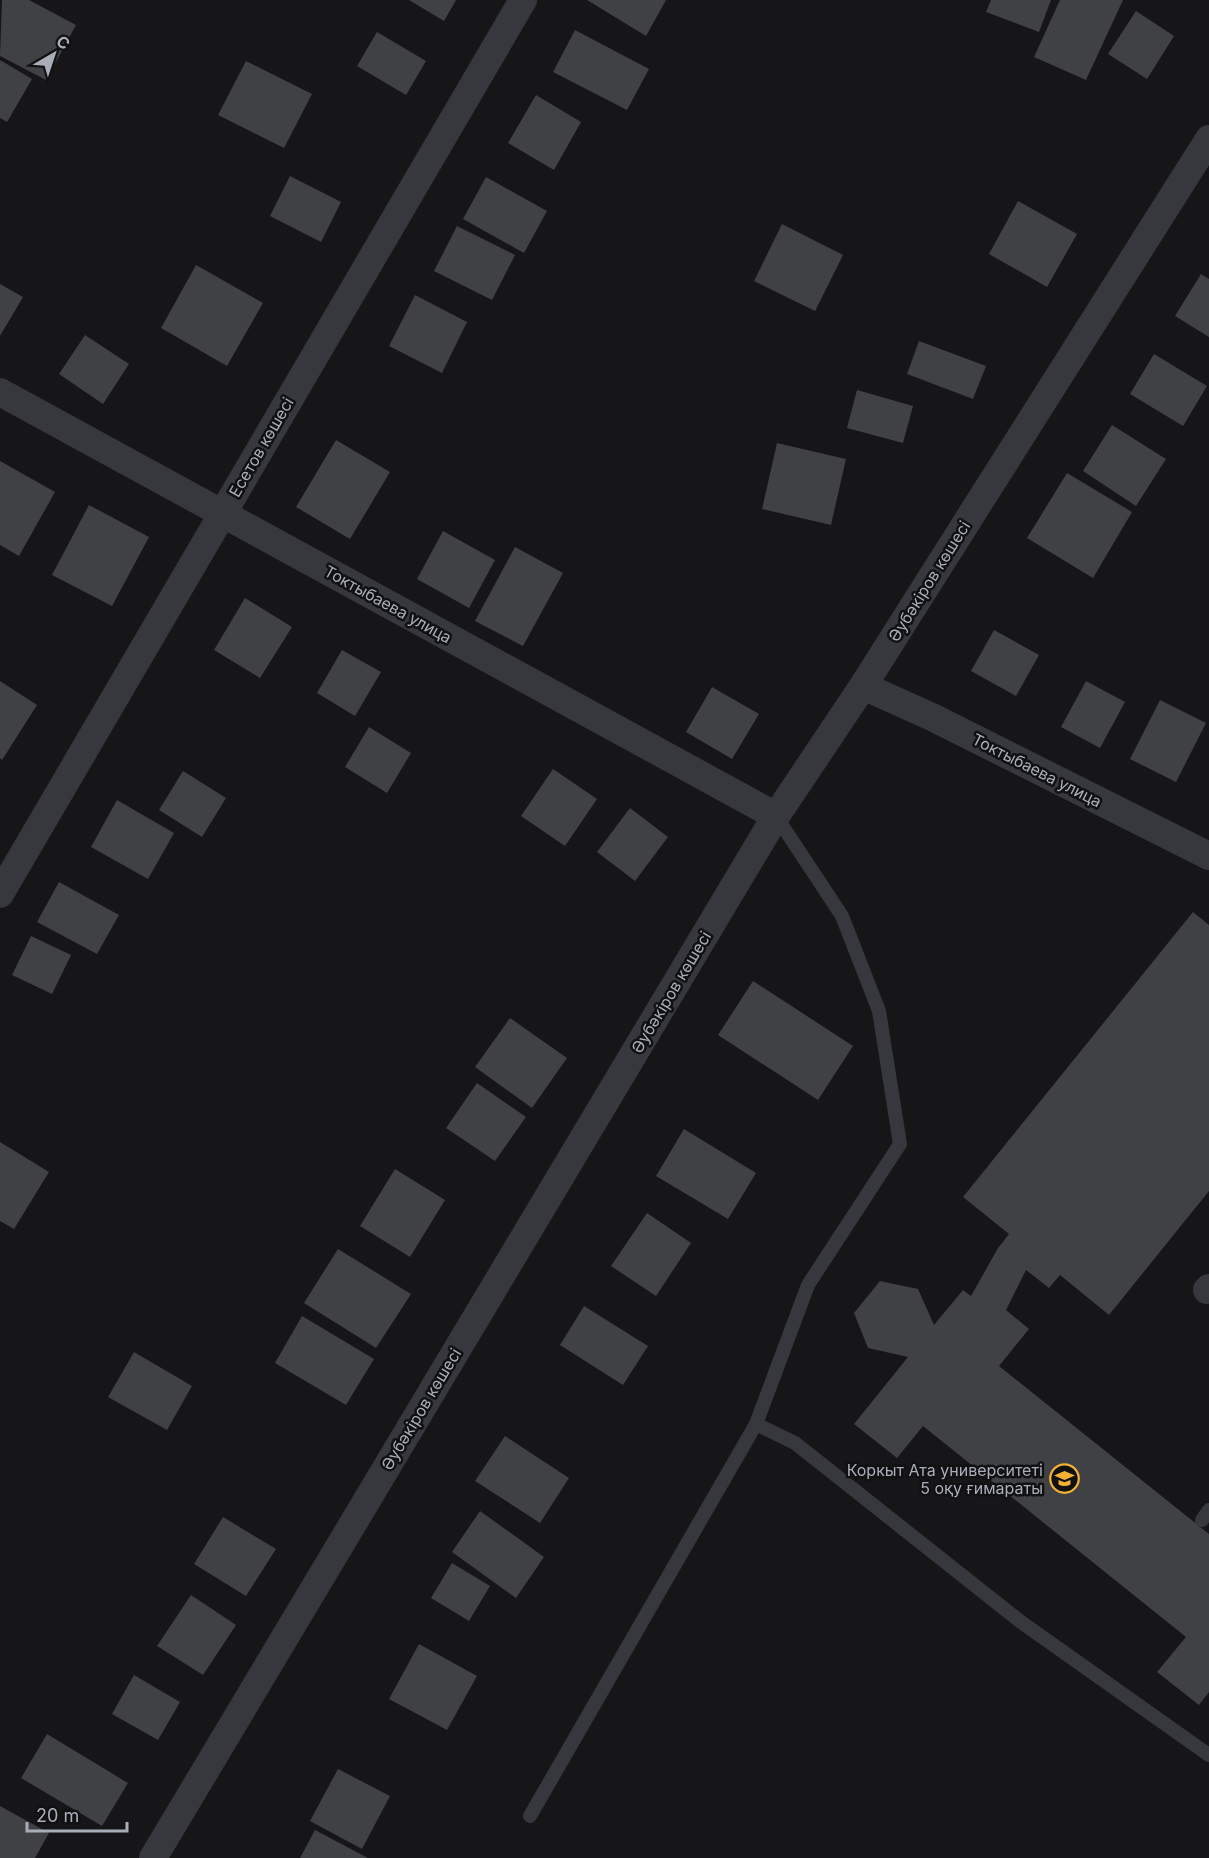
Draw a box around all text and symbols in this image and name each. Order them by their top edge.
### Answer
north arrow [24,24,84,84]
text: С [53,31,74,54]
street label: Есетов көшесі [224,394,298,500]
street label: Әубәкіров көшесі [884,517,974,645]
street label: Токтыбаева улица [321,561,455,647]
street label: Токтыбаева улица [969,729,1105,811]
street label: Әубәкіров көшесі [627,927,715,1057]
street label: Әубәкіров көшесі [377,1344,465,1474]
place label: Коркыт Ата университеті 5 оқу ғимараты [847,1460,1043,1498]
school or university icon: Коркыт Ата университеті 5 оқу ғимараты [1048,1463,1080,1495]
scale bar [27,1795,128,1833]
text: 20 m [36,1805,79,1826]

